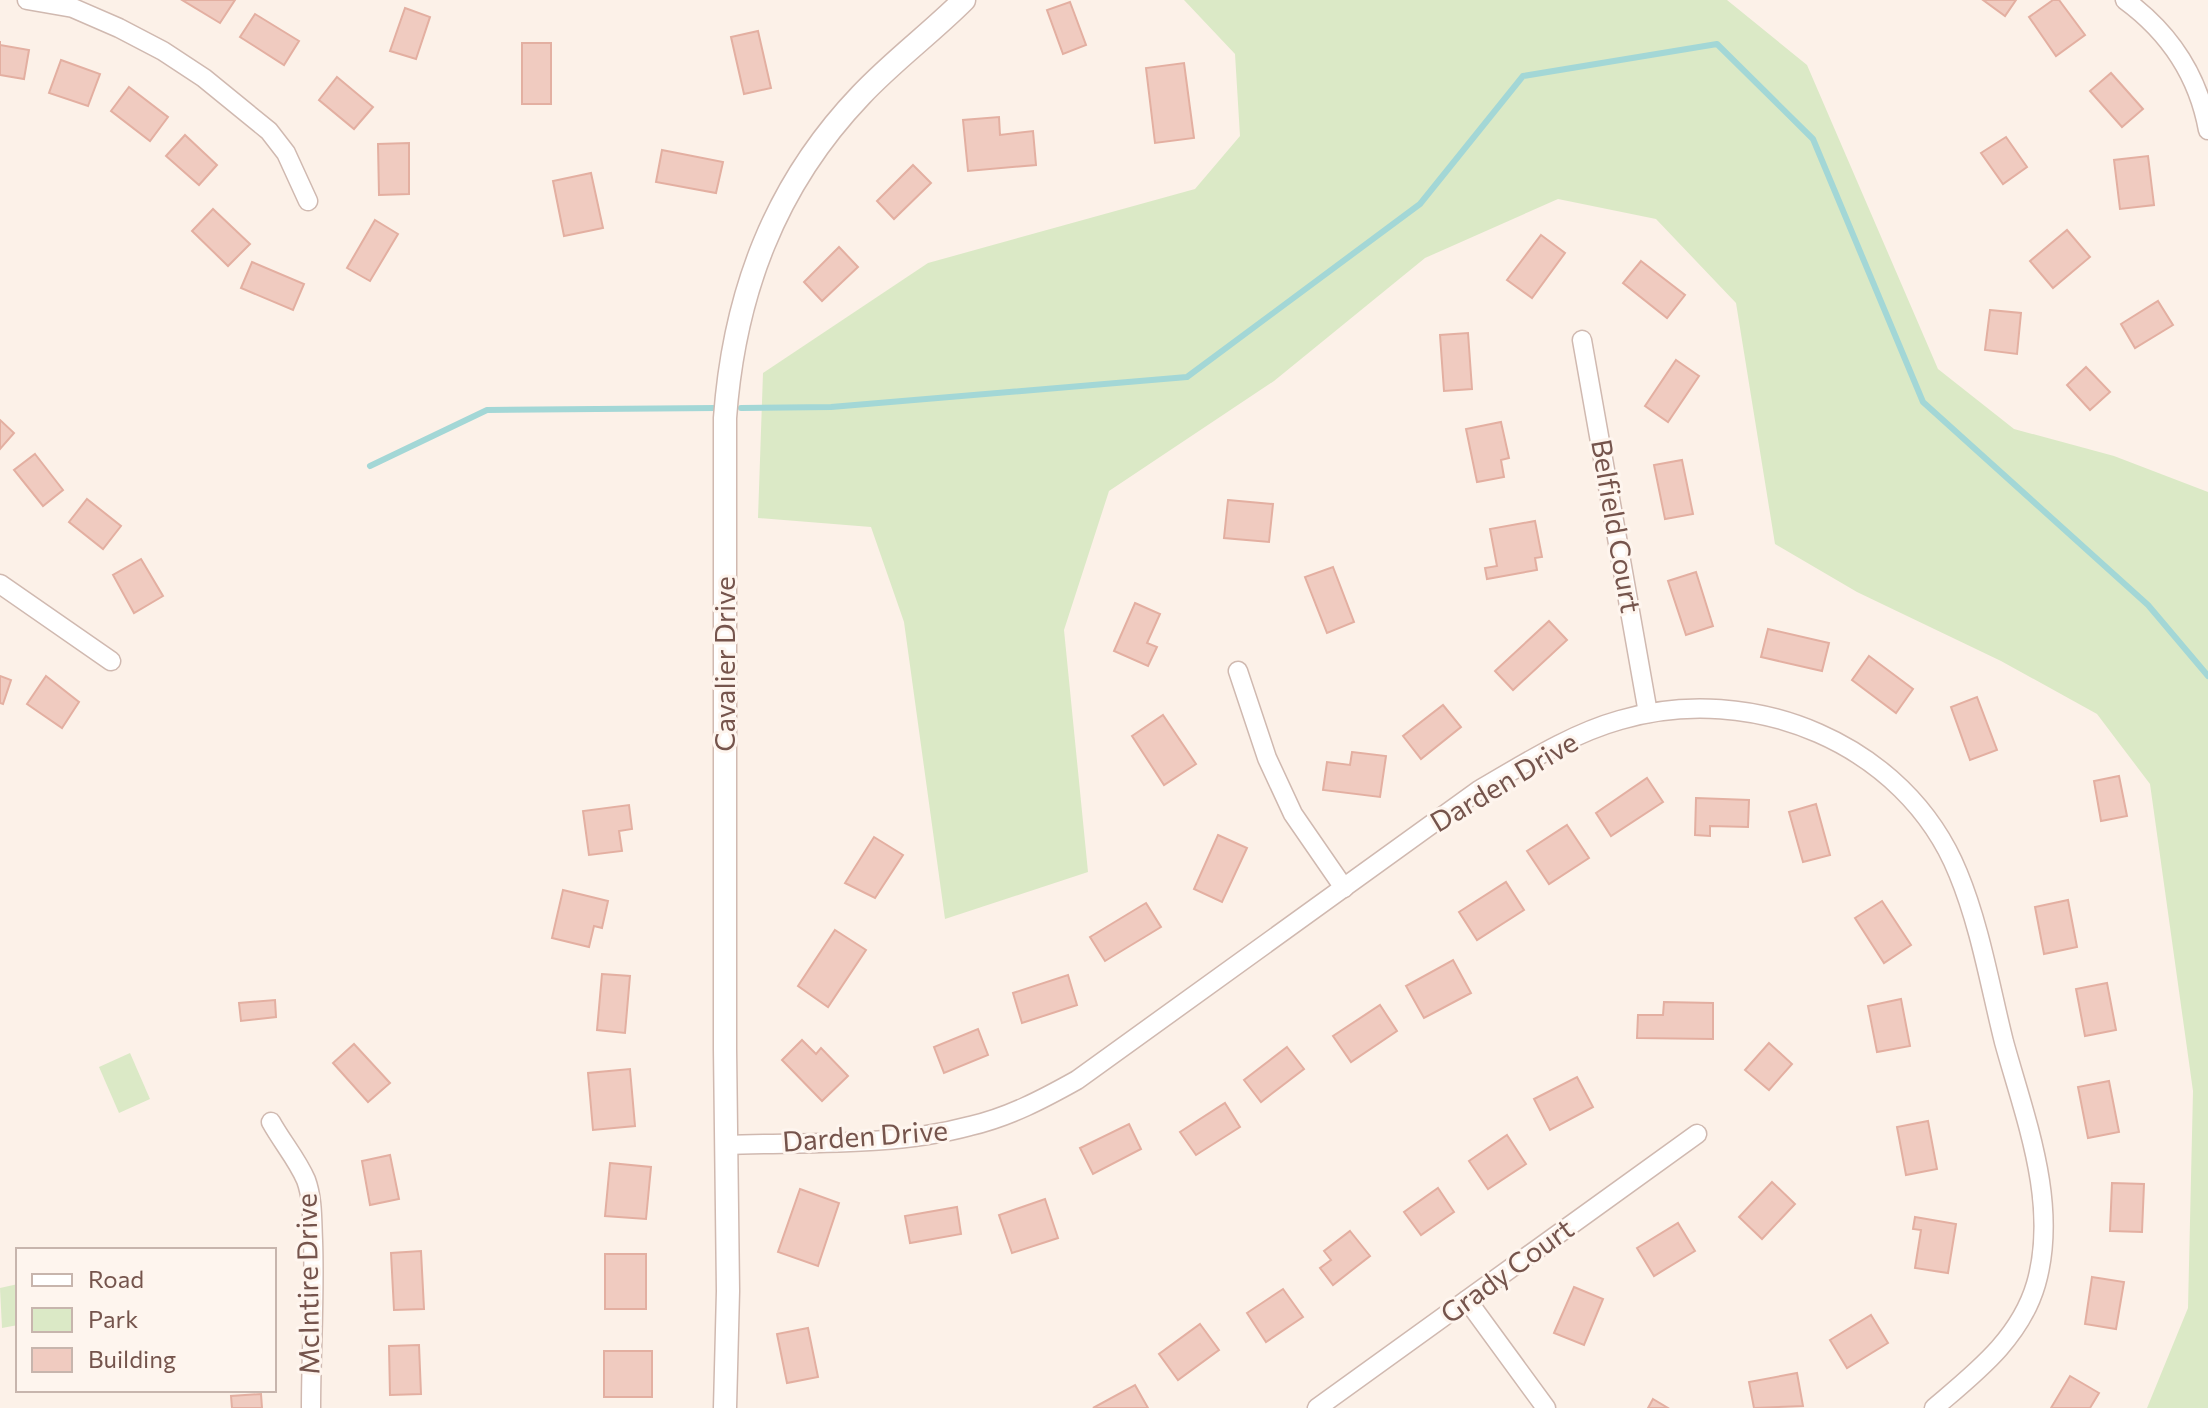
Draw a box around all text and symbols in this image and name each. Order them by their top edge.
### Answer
street label: Belfield Court [1585,436,1649,615]
street label: Cavalier Drive [707,576,741,752]
street label: Darden Drive [1424,724,1583,838]
street label: Darden Drive [781,1112,949,1158]
street label: McIntire Drive [288,1193,326,1375]
street label: Grady Court [1433,1210,1580,1330]
legend [16,1248,276,1392]
text: Road [88,1264,144,1293]
text: Park [88,1304,138,1333]
text: Building [88,1344,176,1373]

